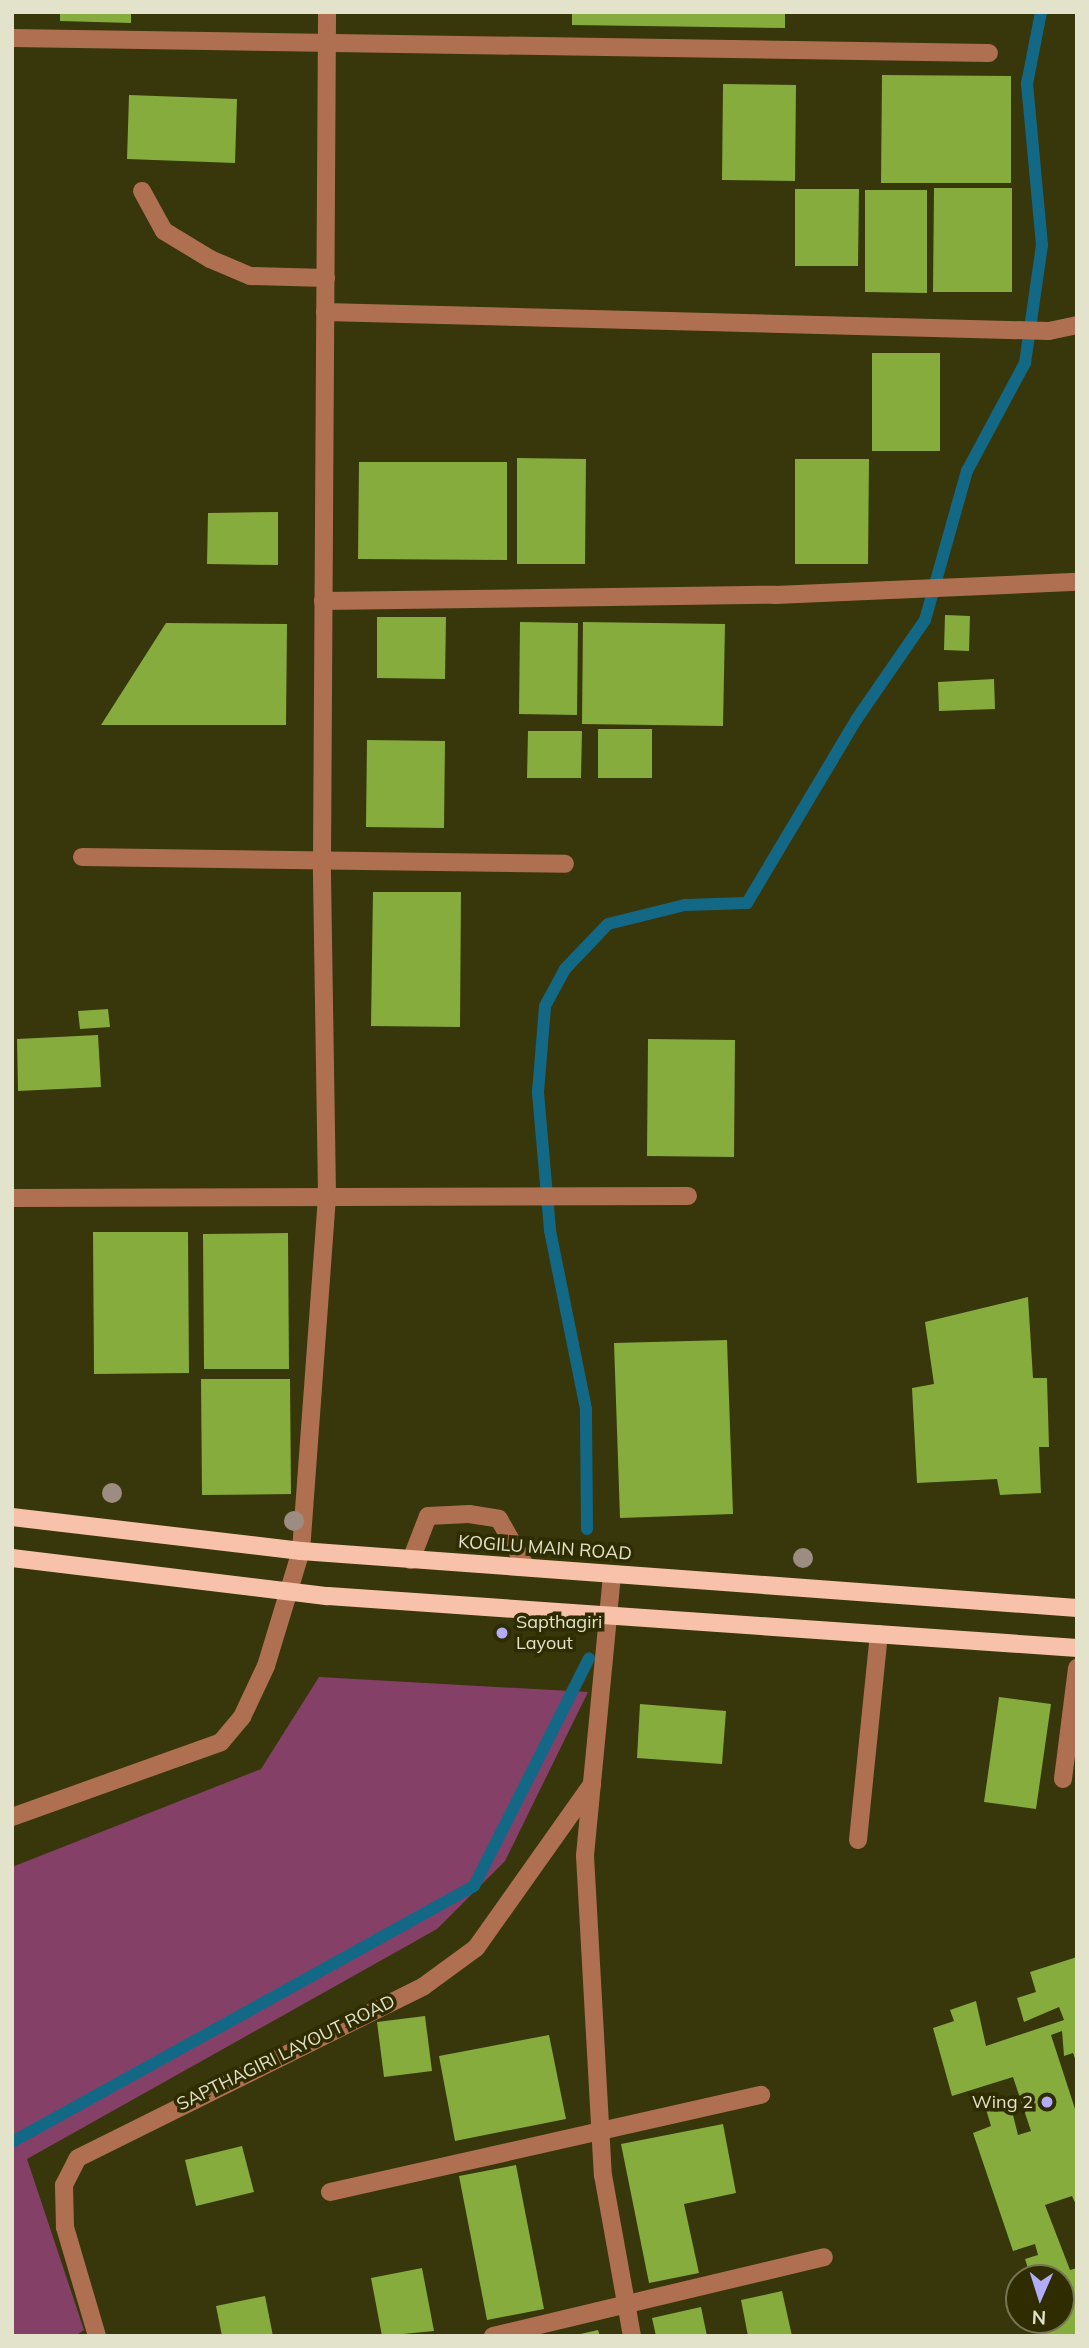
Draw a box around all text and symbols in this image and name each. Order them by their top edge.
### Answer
street label: KOGILU MAIN ROAD [457,1531,633,1565]
place label: Sapthagiri Layout [516,1612,602,1654]
marker: Sapthagiri Layout [494,1625,510,1641]
street label: SAPTHAGIRI LAYOUT ROAD [173,1991,399,2115]
place label: Wing 2 [972,2091,1033,2113]
marker: Wing 2 [1039,2094,1055,2110]
north arrow [1005,2264,1075,2334]
text: N [1031,2306,1047,2330]

